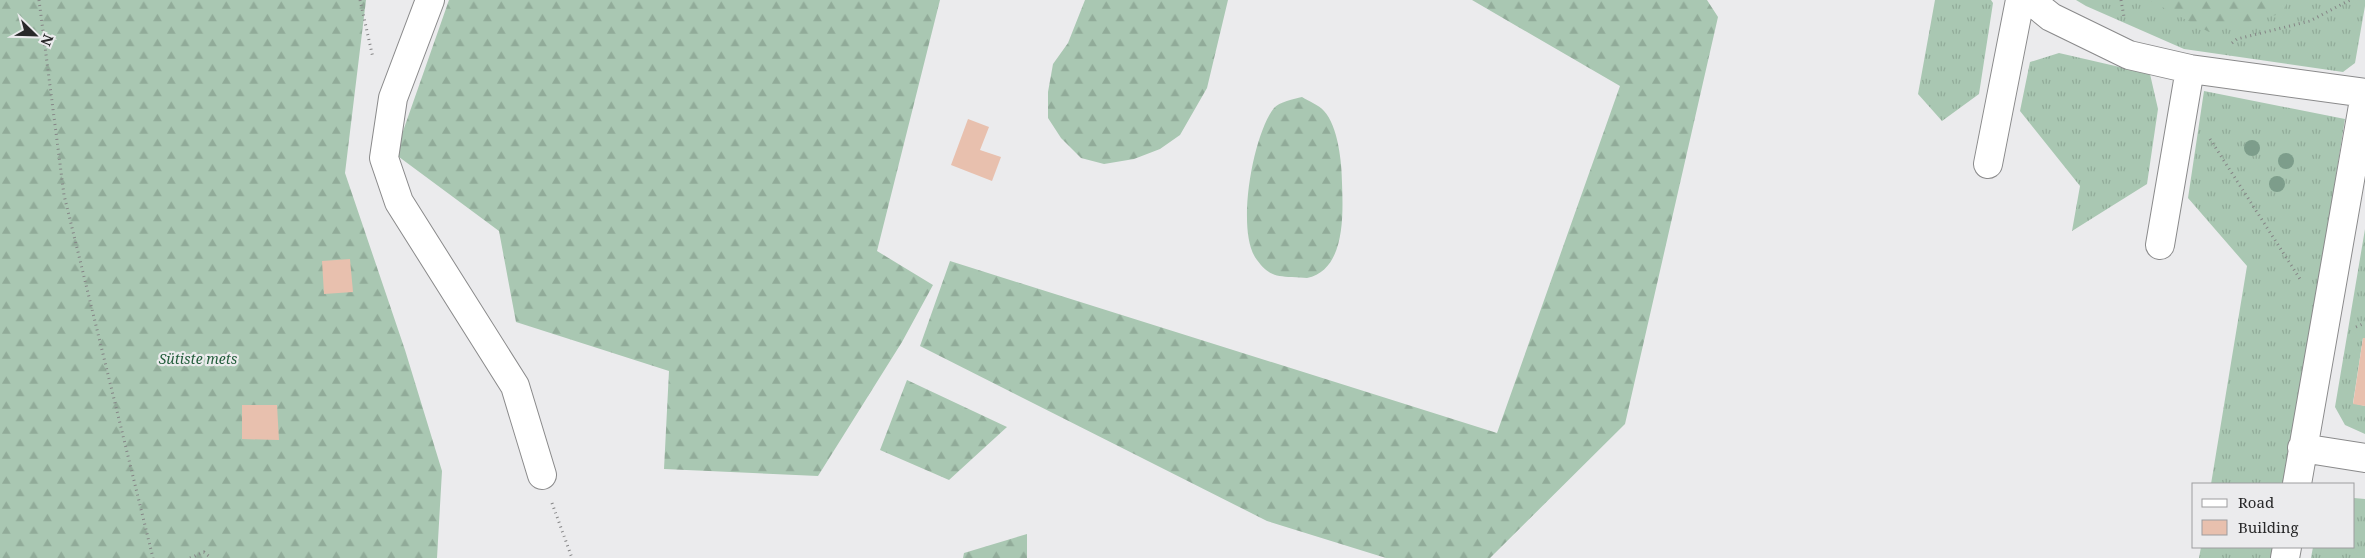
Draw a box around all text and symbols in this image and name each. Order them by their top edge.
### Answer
north arrow [10,10,60,60]
text: N [37,31,58,49]
park label: Sütiste mets [159,349,238,368]
legend [2192,483,2355,548]
text: Road [2238,492,2274,512]
text: Building [2238,517,2299,537]

